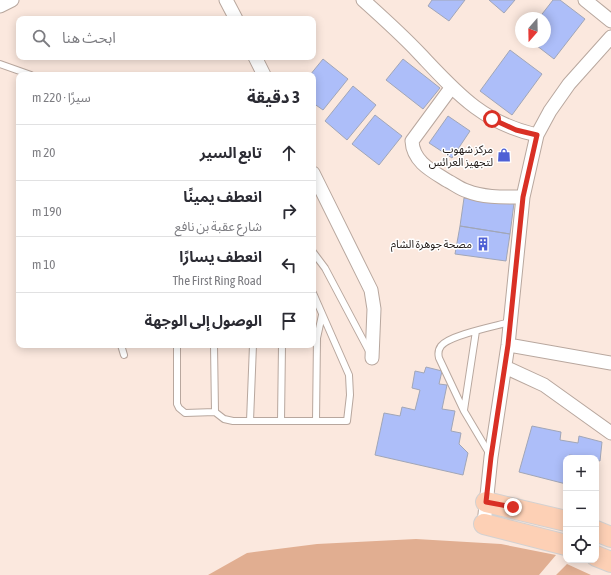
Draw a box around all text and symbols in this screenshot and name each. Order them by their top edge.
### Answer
north arrow [515,12,551,48]
search box [16,16,316,60]
icon: search [30,27,52,49]
text: ابحث هنا [62,29,116,46]
text: 3 دقيقة [247,87,300,107]
text: سيرًا · 220 m [32,90,91,105]
route start [483,110,501,128]
icon: ahead [278,142,300,164]
place label: مركز شهوب لتجهيز العرائس [429,143,493,169]
text: تابع السير [200,144,262,161]
text: 20 m [32,145,55,160]
shop icon: مركز شهوب لتجهيز العرائس [496,147,512,163]
text: انعطف يمينًا [183,188,262,205]
icon: right [278,200,300,222]
text: 190 m [32,204,62,219]
text: شارع عقبة بن نافع [175,219,262,234]
building icon: مصحة جوهرة الشام [475,236,491,252]
place label: مصحة جوهرة الشام [391,238,472,252]
text: انعطف يسارًا [179,248,262,265]
icon: left [278,254,300,276]
text: 10 m [32,257,55,272]
text: The First Ring Road [172,273,262,288]
icon: arrive [278,310,300,332]
text: الوصول إلى الوجهة [145,312,262,329]
map controls [563,455,599,563]
button: + [563,455,599,491]
button: − [563,491,599,527]
route end [504,498,522,516]
button: locate [563,527,599,563]

